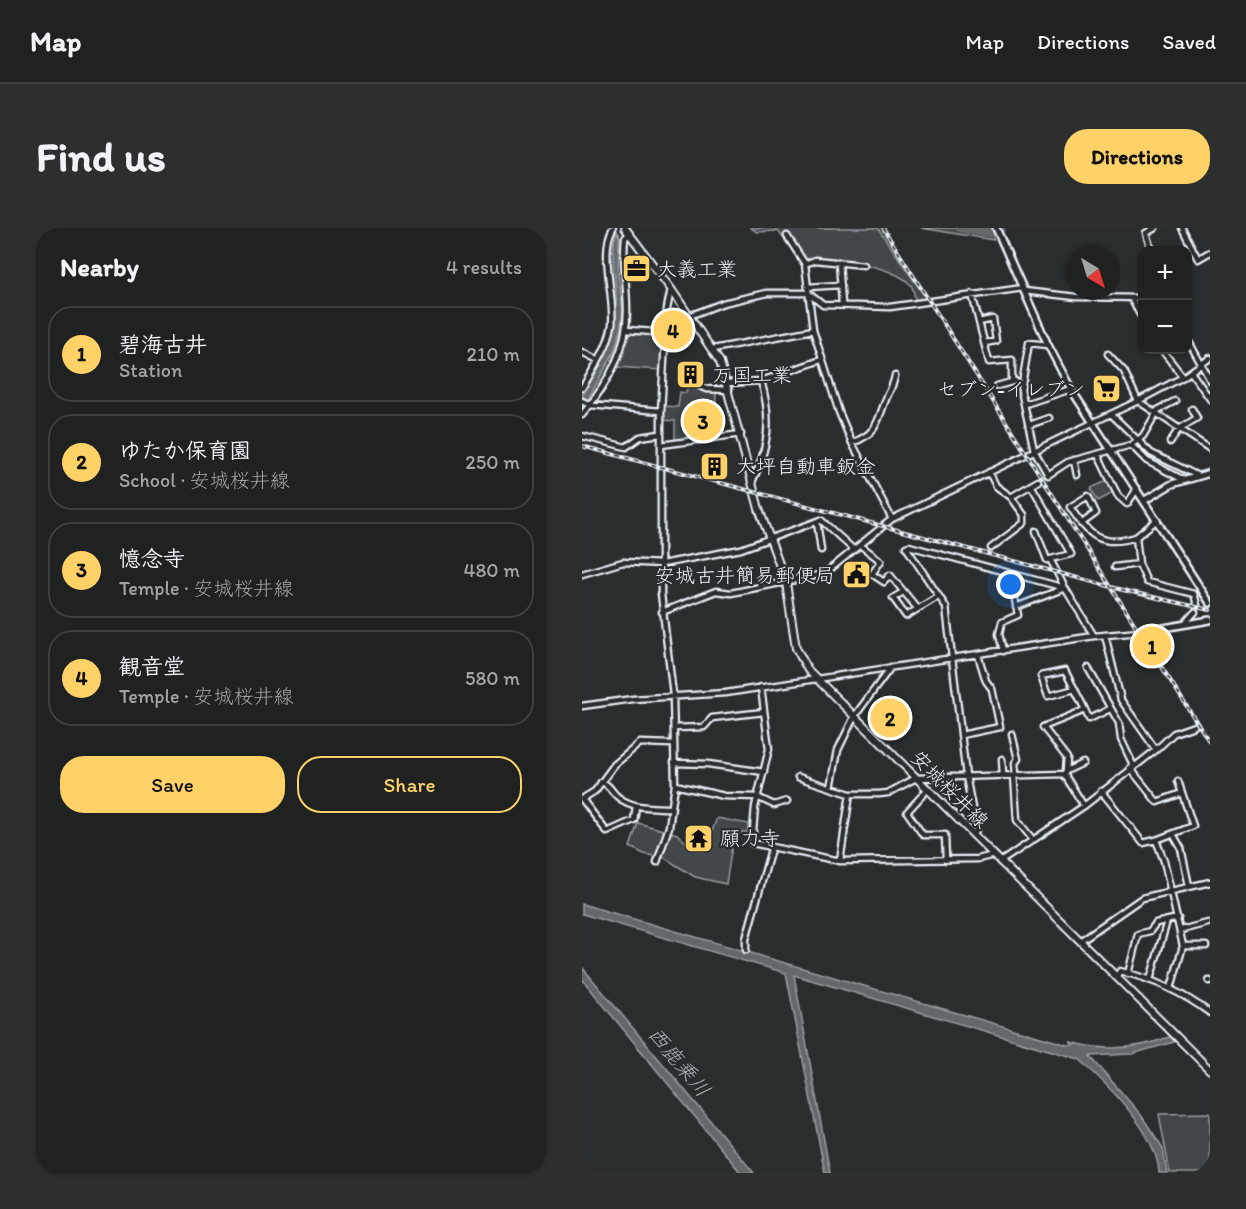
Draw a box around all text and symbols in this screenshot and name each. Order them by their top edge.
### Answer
text: Map [30,24,81,58]
text: Map [966,29,1004,54]
text: Directions [1037,29,1129,54]
text: Saved [1162,29,1216,54]
button: Directions [1064,129,1210,184]
text: Find us [36,131,166,182]
north arrow [1066,246,1120,300]
map controls [1138,246,1192,354]
button: + [1138,246,1192,300]
text: Nearby [60,251,139,283]
office icon: 大義工業 [620,253,652,285]
text: 4 results [446,255,522,279]
place label: 大義工業 [657,257,737,281]
button: − [1138,300,1192,354]
pin: 4 [654,308,692,352]
text: 碧海古井 [119,331,207,358]
text: 1 [77,342,86,366]
text: 210 m [467,342,520,366]
text: Station [119,358,182,382]
building icon: 万国工業 [675,359,707,391]
place label: 万国工業 [712,363,792,387]
supermarket icon: セブン-イレブン [1090,373,1122,405]
place label: セブン-イレブン [937,377,1085,401]
pin: 3 [684,398,722,444]
text: ゆたか保育園 [119,437,251,464]
text: 2 [76,450,87,474]
text: 250 m [465,450,520,474]
building icon: 大坪自動車鈑金 [699,450,731,482]
place label: 大坪自動車鈑金 [736,454,876,478]
text: School · 安城桜井線 [119,468,290,492]
text: 憶念寺 [119,545,185,572]
text: 3 [76,558,87,582]
text: 480 m [463,558,520,582]
public building icon: 安城古井簡易郵便局 [840,559,872,591]
place label: 安城古井簡易郵便局 [655,563,835,587]
your location [996,570,1025,599]
text: Temple · 安城桜井線 [119,576,293,600]
pin: 1 [1132,624,1172,668]
text: 観音堂 [119,653,185,680]
text: 4 [75,666,88,690]
text: 580 m [465,666,520,690]
text: Temple · 安城桜井線 [119,684,293,708]
pin: 2 [870,696,910,740]
street label: 安城桜井線 [906,745,994,833]
button: Save [60,756,285,813]
button: Share [297,756,522,813]
temple icon: 願力寺 [683,822,715,854]
place label: 願力寺 [720,826,780,850]
water label: 西鹿乗川 [643,1021,716,1102]

